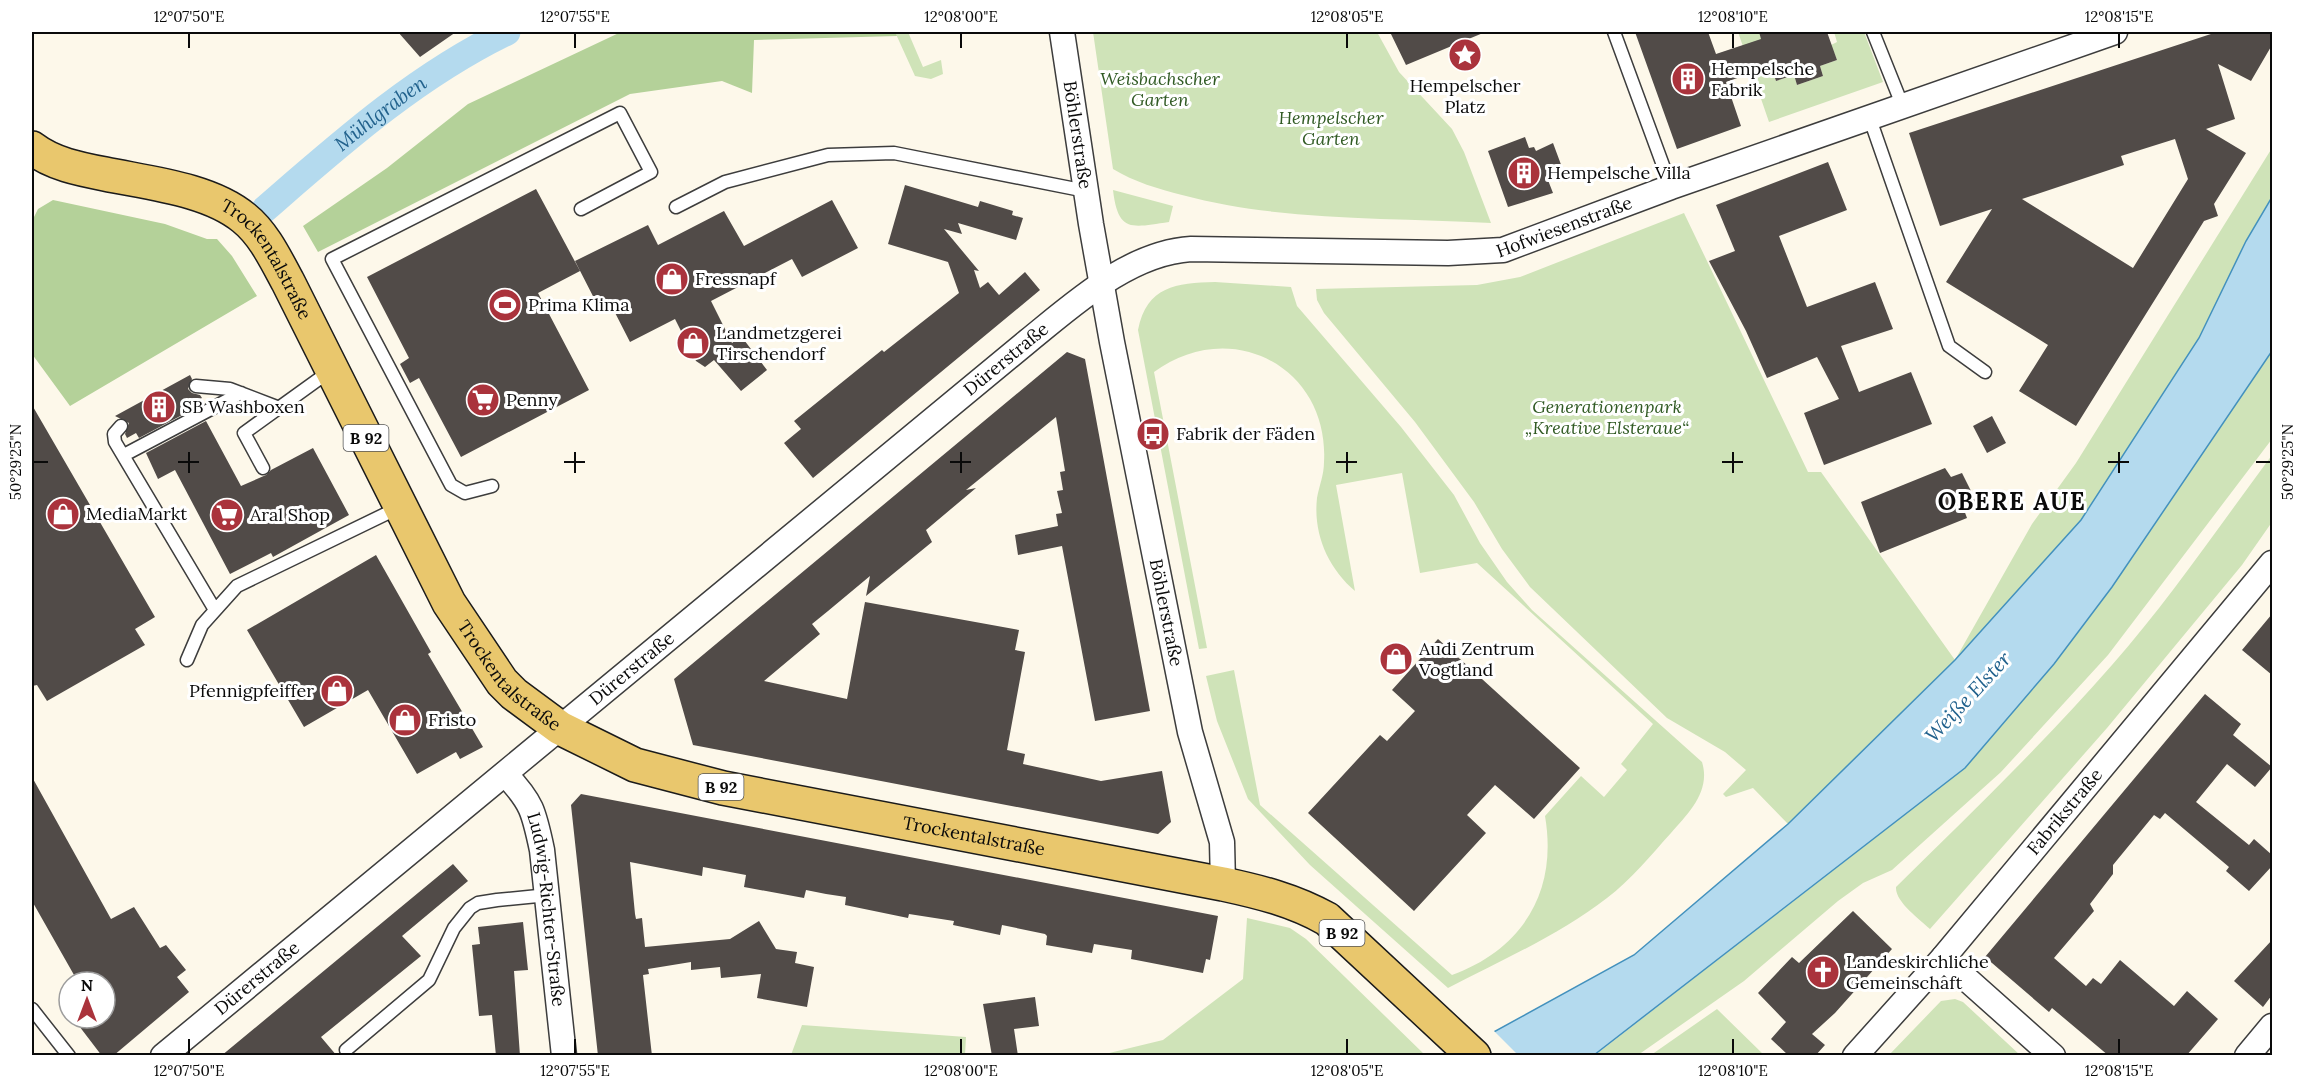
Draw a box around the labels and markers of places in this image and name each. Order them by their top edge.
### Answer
place icon: Hempelscher Platz [1447,37,1483,73]
place label: Hempelsche Fabrik [1711,57,1815,101]
building icon: Hempelsche Fabrik [1670,61,1706,97]
place label: Hempelscher Platz [1409,74,1521,118]
building icon: Hempelsche Villa [1506,155,1542,191]
place label: Hempelsche Villa [1547,161,1691,184]
shop icon: Fressnapf [654,261,690,297]
place label: Fressnapf [695,267,778,290]
sports icon: Prima Klima [487,287,523,323]
place label: Prima Klima [528,293,630,316]
place label: Landmetzgerei Tirschendorf [716,321,842,365]
shop icon: Landmetzgerei Tirschendorf [675,325,711,361]
supermarket icon: Penny [465,382,501,418]
place label: Penny [506,388,558,411]
building icon: SB Washboxen [141,389,177,425]
place label: SB Washboxen [182,395,305,418]
bus stop icon: Fabrik der Fäden [1135,416,1171,452]
place label: Fabrik der Fäden [1176,422,1315,445]
shop icon: MediaMarkt [45,496,81,532]
supermarket icon: Aral Shop [209,497,245,533]
place label: MediaMarkt [86,502,187,525]
place label: Aral Shop [249,503,330,526]
place label: Audi Zentrum Vogtland [1418,637,1535,681]
shop icon: Audi Zentrum Vogtland [1378,641,1414,677]
shop icon: Pfennigpfeiffer [319,673,355,709]
place label: Pfennigpfeiffer [189,679,314,702]
shop icon: Fristo [387,702,423,738]
place label: Fristo [428,708,476,731]
place label: Landeskirchliche Gemeinschaft [1846,950,1989,994]
church icon: Landeskirchliche Gemeinschaft [1805,954,1841,990]

